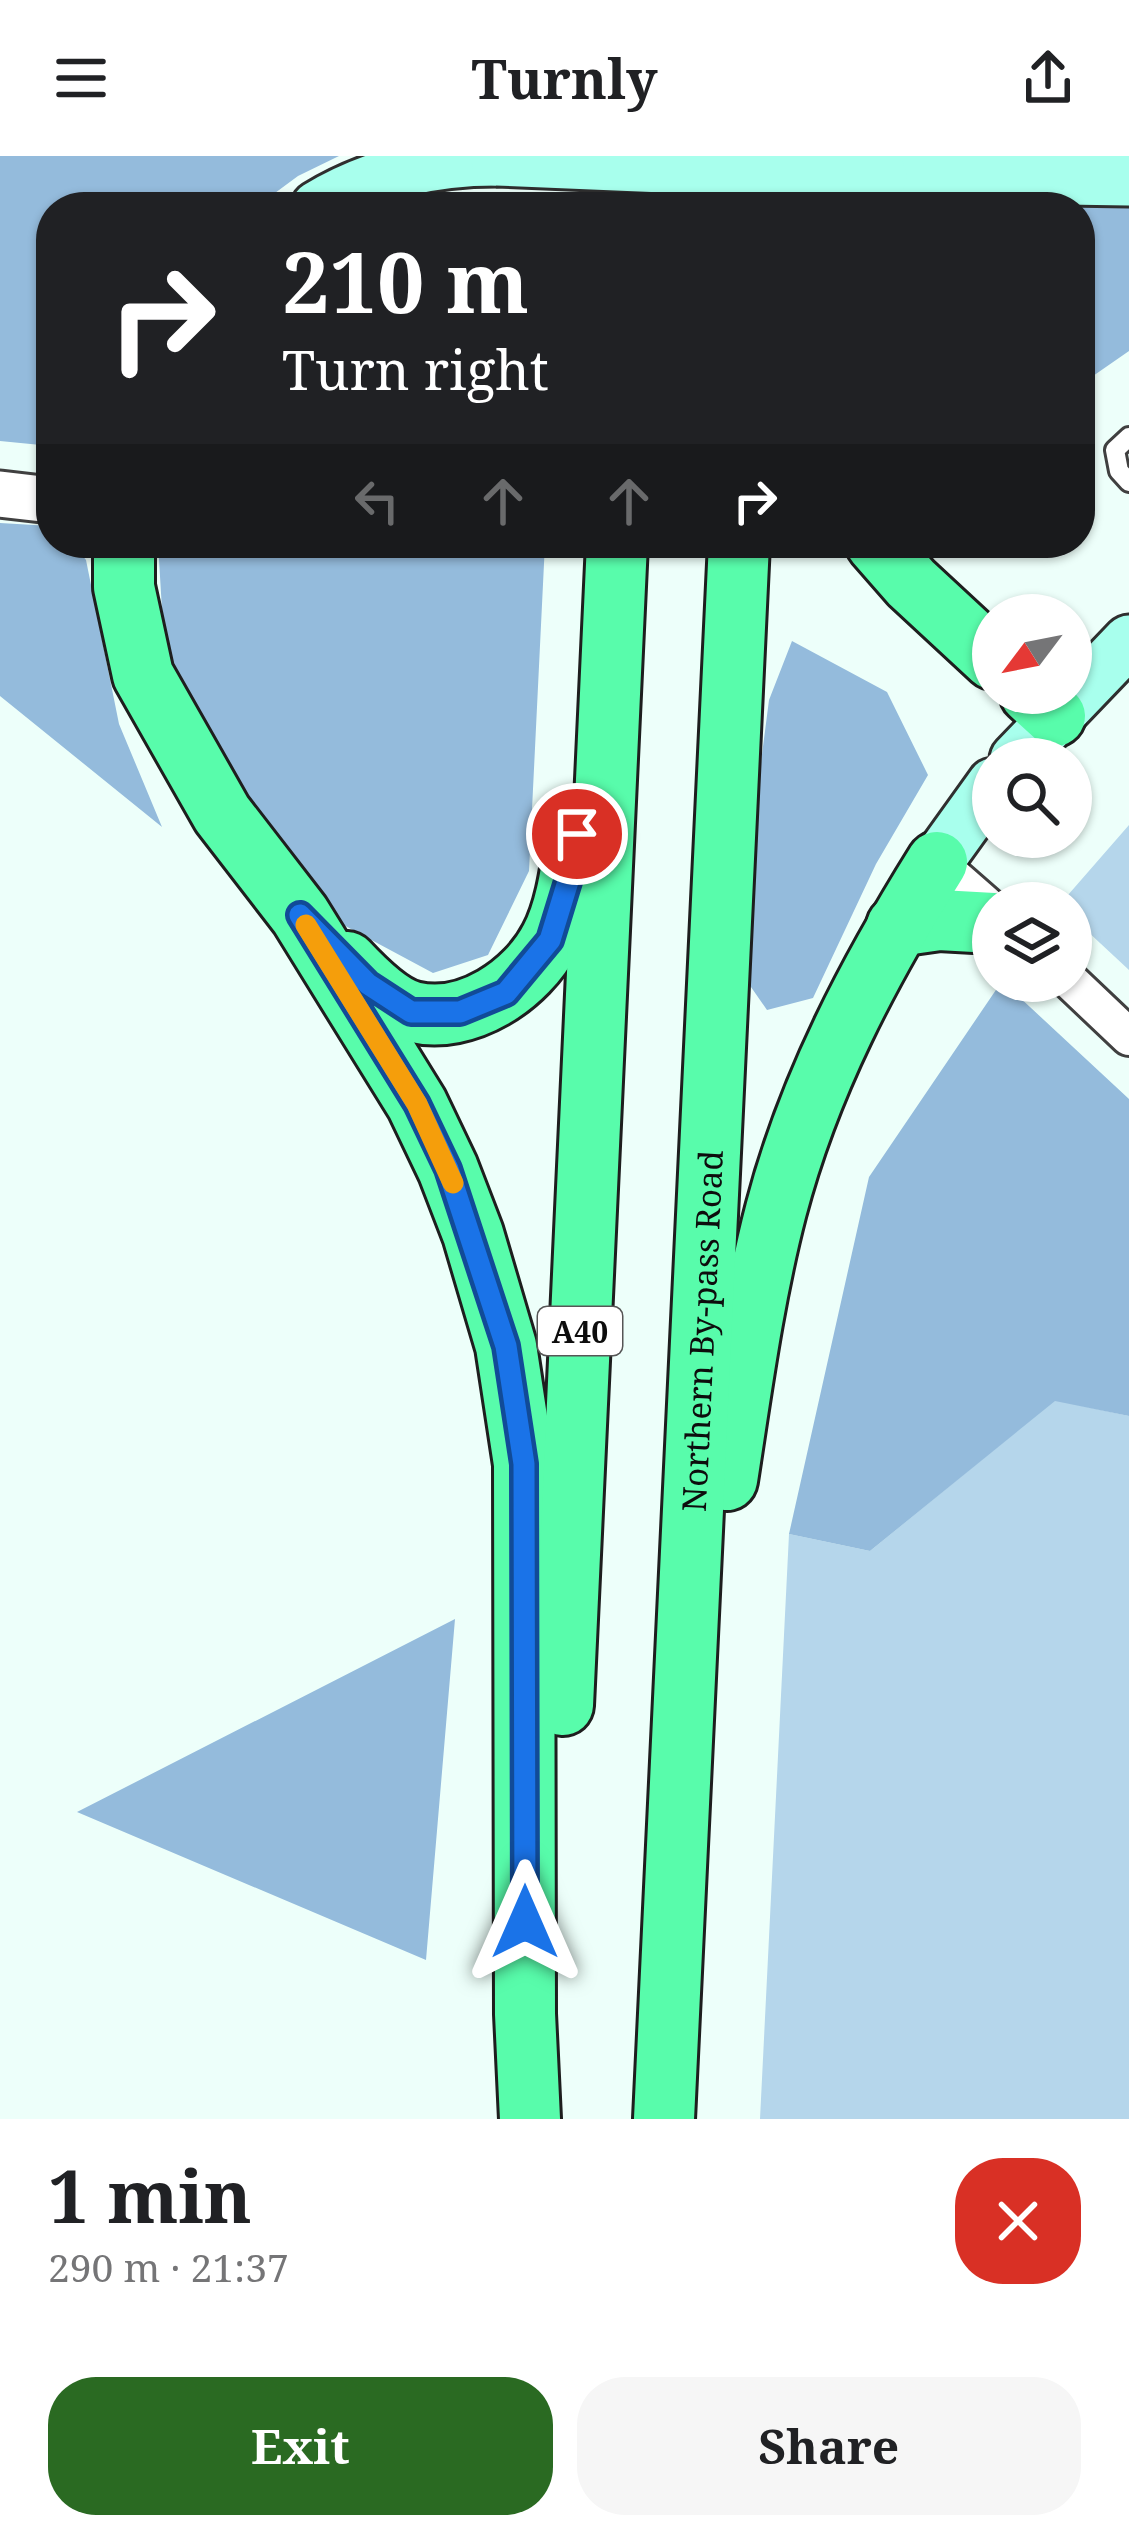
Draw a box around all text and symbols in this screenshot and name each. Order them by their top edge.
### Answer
text: Turnly [472,41,657,115]
icon: menu [48,45,114,111]
icon: share [1015,45,1081,111]
text: 210 m [282,223,529,338]
icon: right [84,240,240,396]
text: Turn right [282,332,549,406]
icon: left [344,468,410,534]
icon: ahead [470,468,536,534]
icon: ahead [596,468,662,534]
icon: right [722,468,788,534]
north arrow [972,594,1092,714]
map controls [972,594,1092,1002]
button: search [972,738,1092,858]
pin [526,783,628,885]
icon: arrive [544,801,610,867]
button: layers [972,882,1092,1002]
street label: Northern By-pass Road [670,1149,733,1513]
road number: A40 [538,1307,622,1355]
position arrow [462,1859,588,1985]
text: 1 min [48,2146,252,2244]
button: close [955,2158,1081,2284]
text: 290 m · 21:37 [48,2240,289,2293]
button: Exit [48,2377,553,2515]
button: Share [577,2377,1081,2515]

